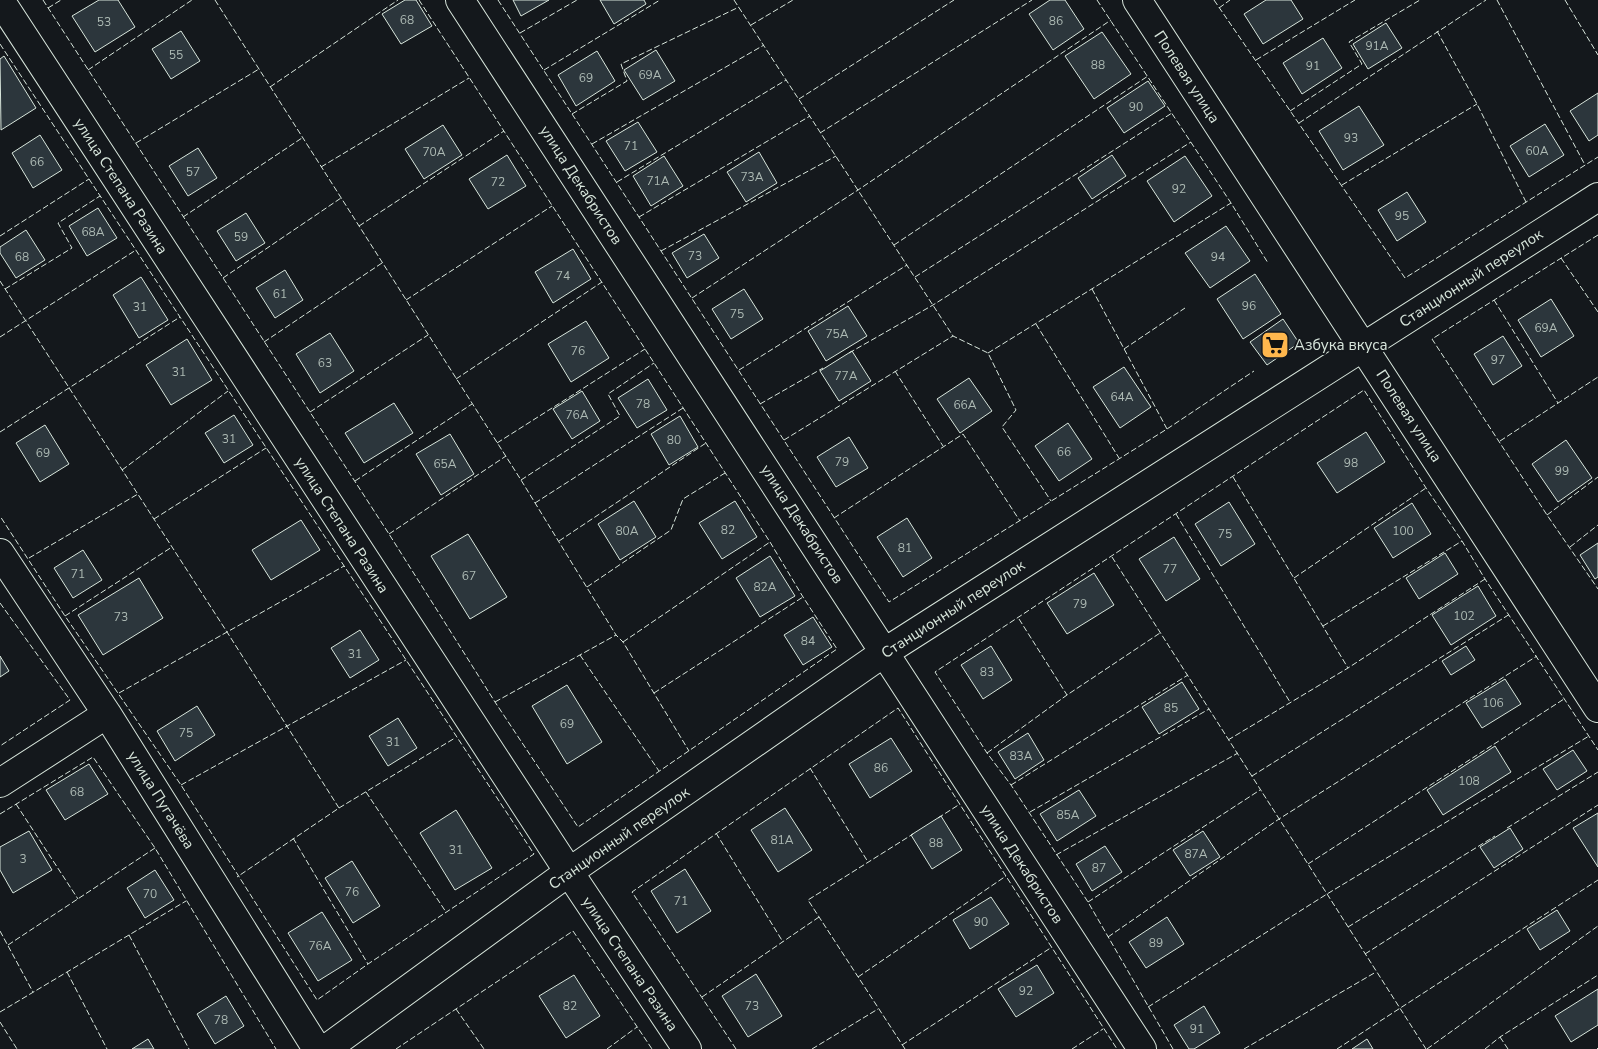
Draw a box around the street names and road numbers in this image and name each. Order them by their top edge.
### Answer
street label: Полевая улица [1150,27,1224,127]
street label: улица Степана Разина [69,114,173,258]
street label: улица Декабристов [535,122,627,248]
street label: Станционный переулок [1395,224,1547,332]
street label: Полевая улица [1372,366,1446,466]
street label: улица Степана Разина [290,453,394,597]
street label: улица Декабристов [756,461,848,587]
street label: Станционный переулок [877,555,1029,663]
street label: улица Пугачёва [123,747,199,853]
street label: Станционный переулок [545,782,693,894]
street label: улица Декабристов [976,801,1068,927]
street label: улица Степана Разина [577,893,683,1035]

